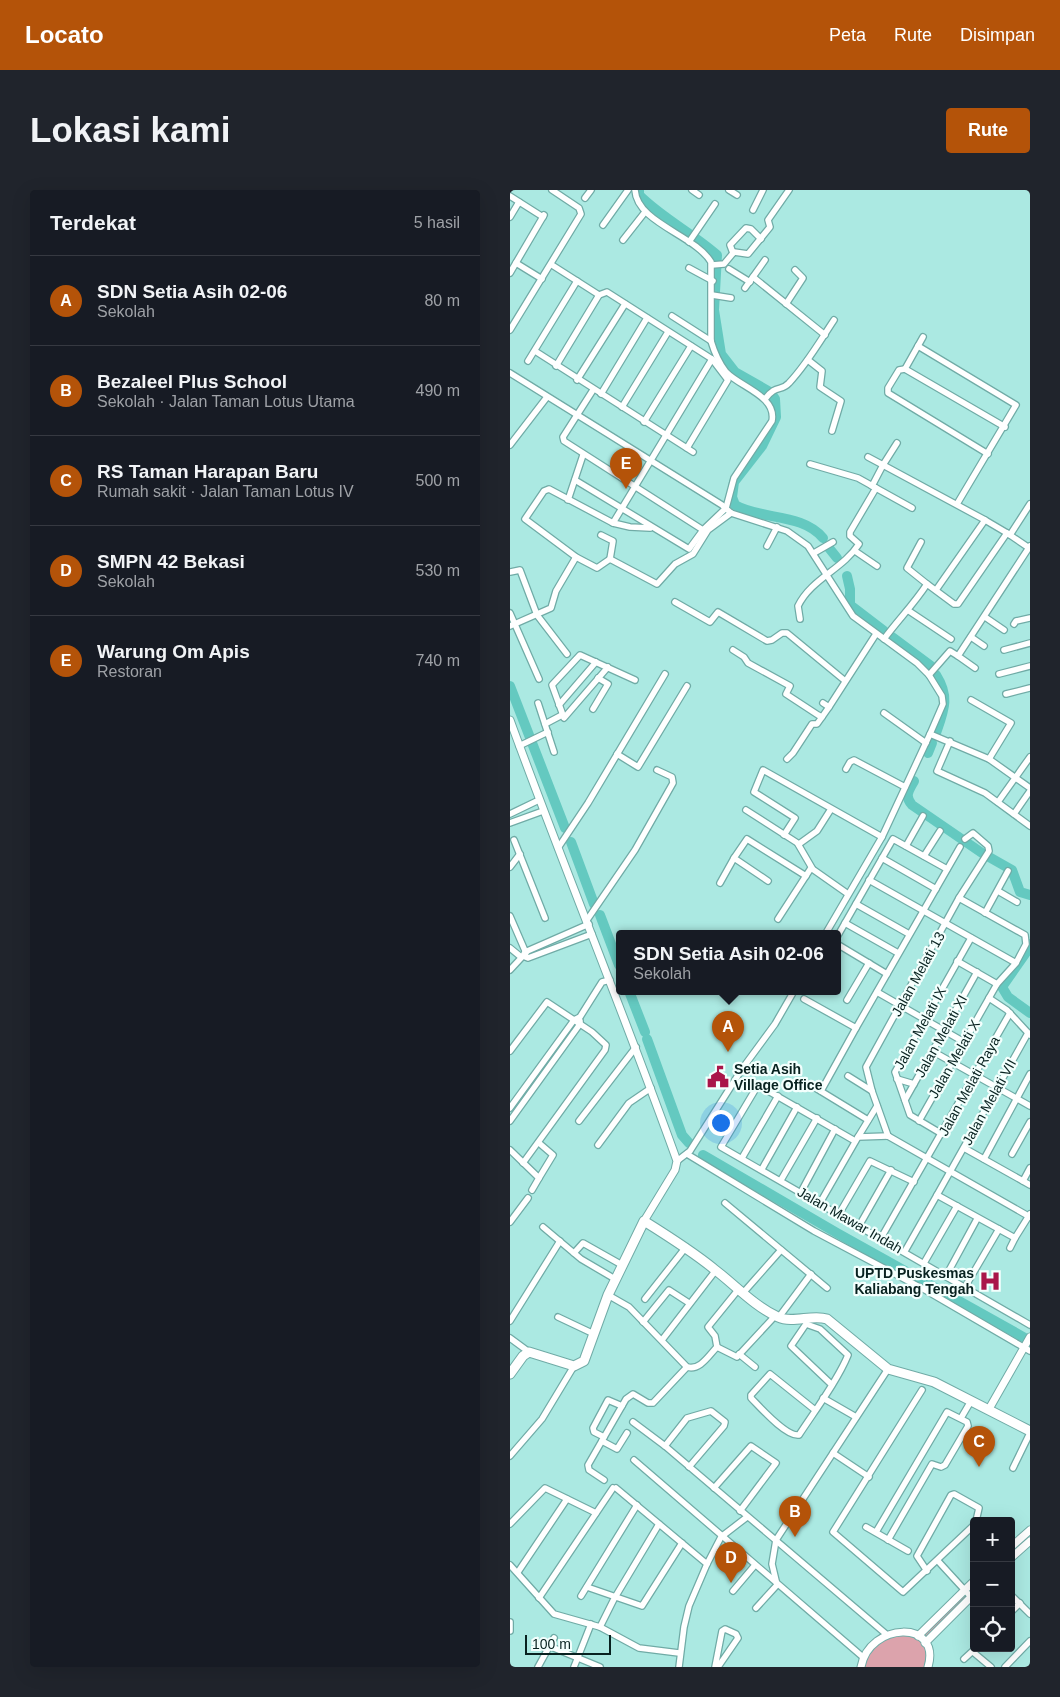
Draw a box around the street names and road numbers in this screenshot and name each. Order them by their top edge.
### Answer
street label: Jalan Melati 13 [888,929,948,1019]
street label: Jalan Melati IX [891,983,950,1072]
street label: Jalan Melati XI [911,992,971,1080]
street label: Jalan Melati X [925,1017,983,1101]
street label: Jalan Melati Raya [935,1033,1003,1139]
street label: Jalan Melati VII [959,1056,1019,1148]
street label: Jalan Mawar Indah [795,1183,905,1257]

